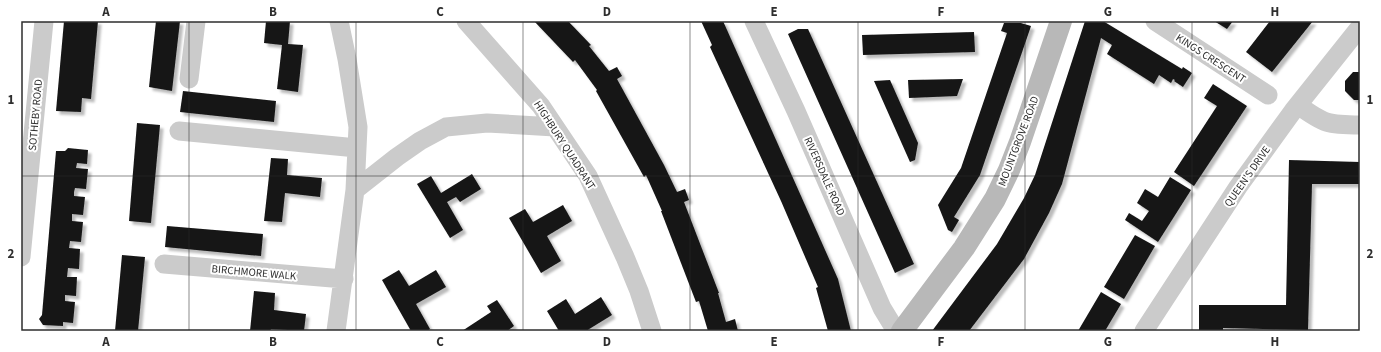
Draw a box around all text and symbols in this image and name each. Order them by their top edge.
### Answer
text: A [101,3,110,21]
text: B [269,3,277,21]
text: C [436,3,444,21]
text: D [603,3,611,21]
text: E [770,3,778,21]
text: F [938,3,945,21]
text: G [1104,3,1112,21]
text: H [1271,3,1279,21]
street label: KINGS CRESCENT [1173,30,1249,87]
street label: SOTHEBY ROAD [25,78,46,151]
text: 1 [8,91,15,109]
text: 1 [1367,91,1374,109]
street label: MOUNTGROVE ROAD [994,94,1043,188]
street label: HIGHBURY QUADRANT [530,98,599,193]
street label: RIVERSDALE ROAD [800,134,849,218]
street label: QUEEN'S DRIVE [1221,143,1274,210]
text: 2 [8,245,15,263]
text: 2 [1367,245,1374,263]
street label: BIRCHMORE WALK [211,261,298,284]
text: A [101,333,110,351]
text: B [269,333,277,351]
text: C [436,333,444,351]
text: D [603,333,611,351]
text: E [770,333,778,351]
text: F [938,333,945,351]
text: G [1104,333,1112,351]
text: H [1271,333,1279,351]

